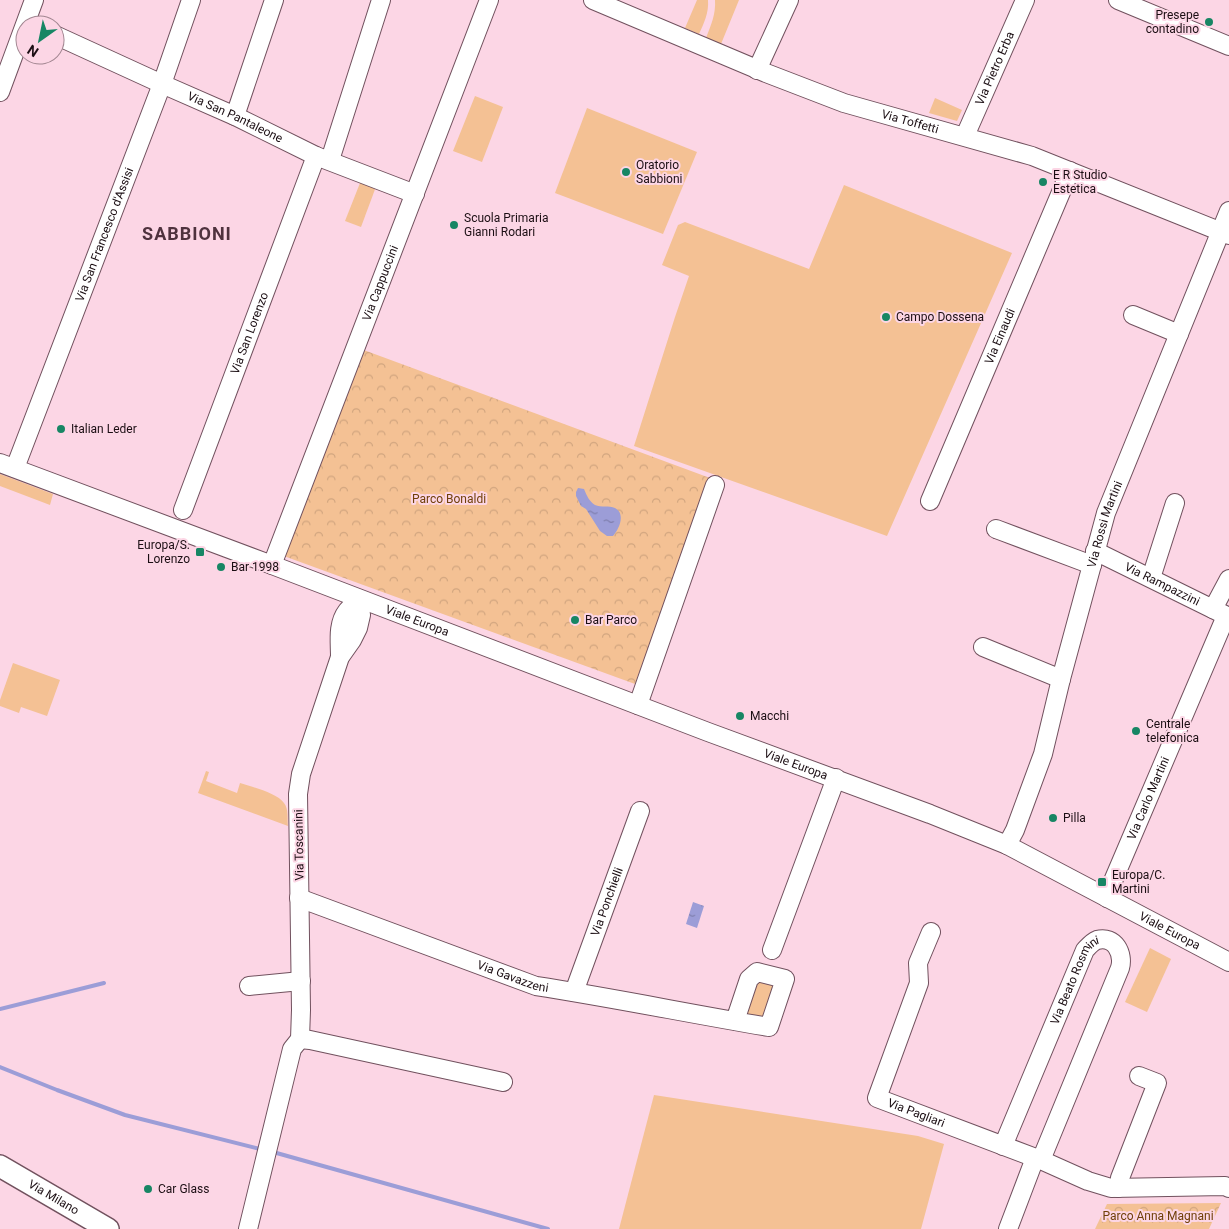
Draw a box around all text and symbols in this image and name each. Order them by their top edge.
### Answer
place label: Presepe contadino [1146,8,1199,36]
north arrow [15,15,65,65]
marker: Presepe contadino [1203,16,1215,28]
street label: Via Pietro Erba [973,29,1017,107]
text: N [24,41,41,60]
street label: Via San Pantaleone [185,89,285,145]
street label: Via Toffetti [880,107,940,136]
place label: Oratorio Sabbioni [636,158,683,186]
street label: Via San Francesco d'Assisi [72,166,136,303]
marker: Oratorio Sabbioni [620,166,632,178]
place label: E R Studio Estetica [1053,168,1108,196]
marker: E R Studio Estetica [1037,176,1049,188]
place label: Scuola Primaria Gianni Rodari [464,211,548,239]
marker: Scuola Primaria Gianni Rodari [448,219,460,231]
district label: SABBIONI [142,223,232,244]
street label: Via Cappuccini [359,243,401,323]
street label: Via San Lorenzo [228,290,271,376]
street label: Via Einaudi [982,306,1018,366]
place label: Campo Dossena [896,310,984,324]
marker: Campo Dossena [880,311,892,323]
place label: Italian Leder [71,422,137,436]
marker: Italian Leder [55,423,67,435]
street label: Via Rossi Martini [1085,479,1125,569]
park label: Parco Bonaldi [412,492,486,506]
place label: Europa/S. Lorenzo [137,538,190,566]
marker: Europa/S. Lorenzo [194,546,206,558]
place label: Bar 1998 [231,560,279,574]
street label: Via Rampazzini [1122,560,1202,609]
marker: Bar 1998 [215,561,227,573]
street label: Viale Europa [384,602,451,639]
place label: Bar Parco [585,613,637,627]
marker: Bar Parco [569,614,581,626]
place label: Macchi [750,709,789,723]
marker: Macchi [734,710,746,722]
place label: Centrale telefonica [1146,717,1199,745]
marker: Centrale telefonica [1130,725,1142,737]
street label: Viale Europa [762,746,830,783]
street label: Via Carlo Martini [1124,754,1172,842]
street label: Via Toscanini [291,809,307,881]
place label: Pilla [1063,811,1086,825]
marker: Pilla [1047,812,1059,824]
street label: Via Ponchielli [588,866,626,938]
place label: Europa/C. Martini [1112,868,1165,896]
marker: Europa/C. Martini [1096,876,1108,888]
street label: Viale Europa [1137,909,1203,953]
street label: Via Beato Rosmini [1048,933,1100,1027]
street label: Via Gavazzeni [475,958,550,995]
street label: Via Pagliari [886,1096,947,1130]
street label: Via Milano [26,1177,82,1218]
place label: Car Glass [158,1182,209,1196]
marker: Car Glass [142,1183,154,1195]
park label: Parco Anna Magnani [1102,1209,1214,1223]

